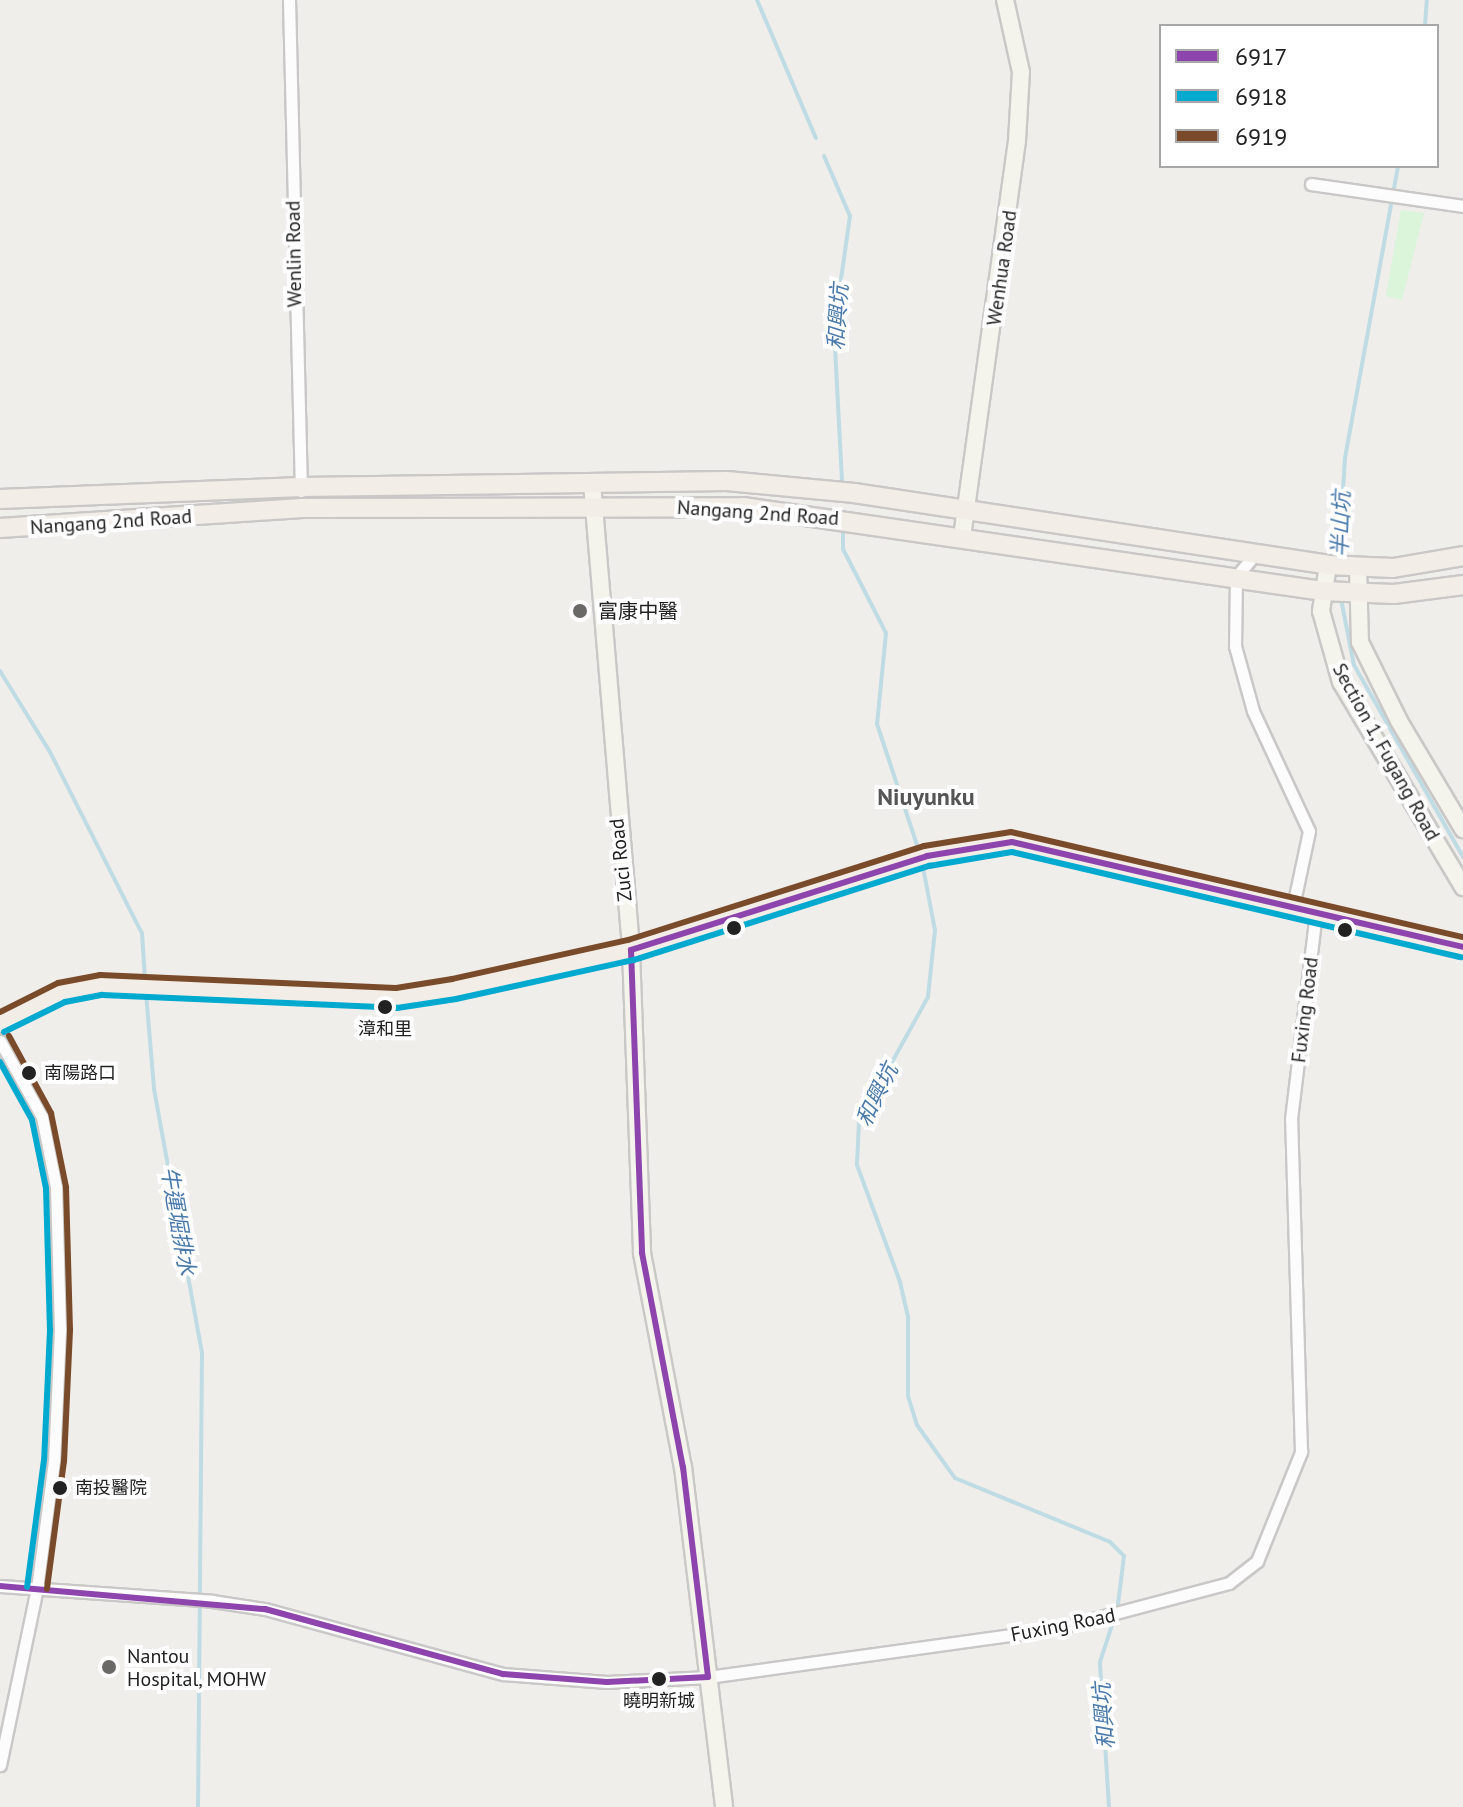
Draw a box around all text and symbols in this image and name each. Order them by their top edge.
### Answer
legend [1159,24,1439,168]
text: 6917 [1235,41,1287,72]
text: 6918 [1235,81,1287,112]
text: 6919 [1235,121,1287,152]
street label: Wenlin Road [281,200,307,308]
street label: Wenhua Road [982,209,1022,327]
water label: 和興坑 [823,283,853,351]
water label: 半山坑 [1327,491,1355,557]
street label: Nangang 2nd Road [676,495,840,531]
street label: Nangang 2nd Road [29,504,193,540]
place label: 富康中醫 [598,599,678,623]
marker: 富康中醫 [569,600,591,622]
street label: Section 1, Fugang Road [1327,658,1445,846]
district label: Niuyunku [877,783,975,811]
street label: Zuci Road [605,817,637,903]
unlabelled marker [726,920,742,936]
unlabelled marker [1337,922,1353,938]
street label: Fuxing Road [1287,956,1323,1064]
marker: 漳和里 [377,999,393,1015]
place label: 漳和里 [358,1018,412,1040]
water label: 和興坑 [851,1060,903,1130]
place label: 南陽路口 [44,1062,116,1084]
marker: 南陽路口 [21,1065,37,1081]
water label: 牛運堀排水 [155,1165,201,1277]
place label: 南投醫院 [75,1477,147,1499]
marker: 南投醫院 [52,1480,68,1496]
street label: Fuxing Road [1009,1603,1117,1647]
place label: Nantou Hospital, MOHW [127,1644,268,1691]
marker: Nantou Hospital, MOHW [98,1656,120,1678]
marker: 曉明新城 [651,1671,667,1687]
water label: 和興坑 [1089,1682,1119,1750]
place label: 曉明新城 [623,1690,695,1712]

